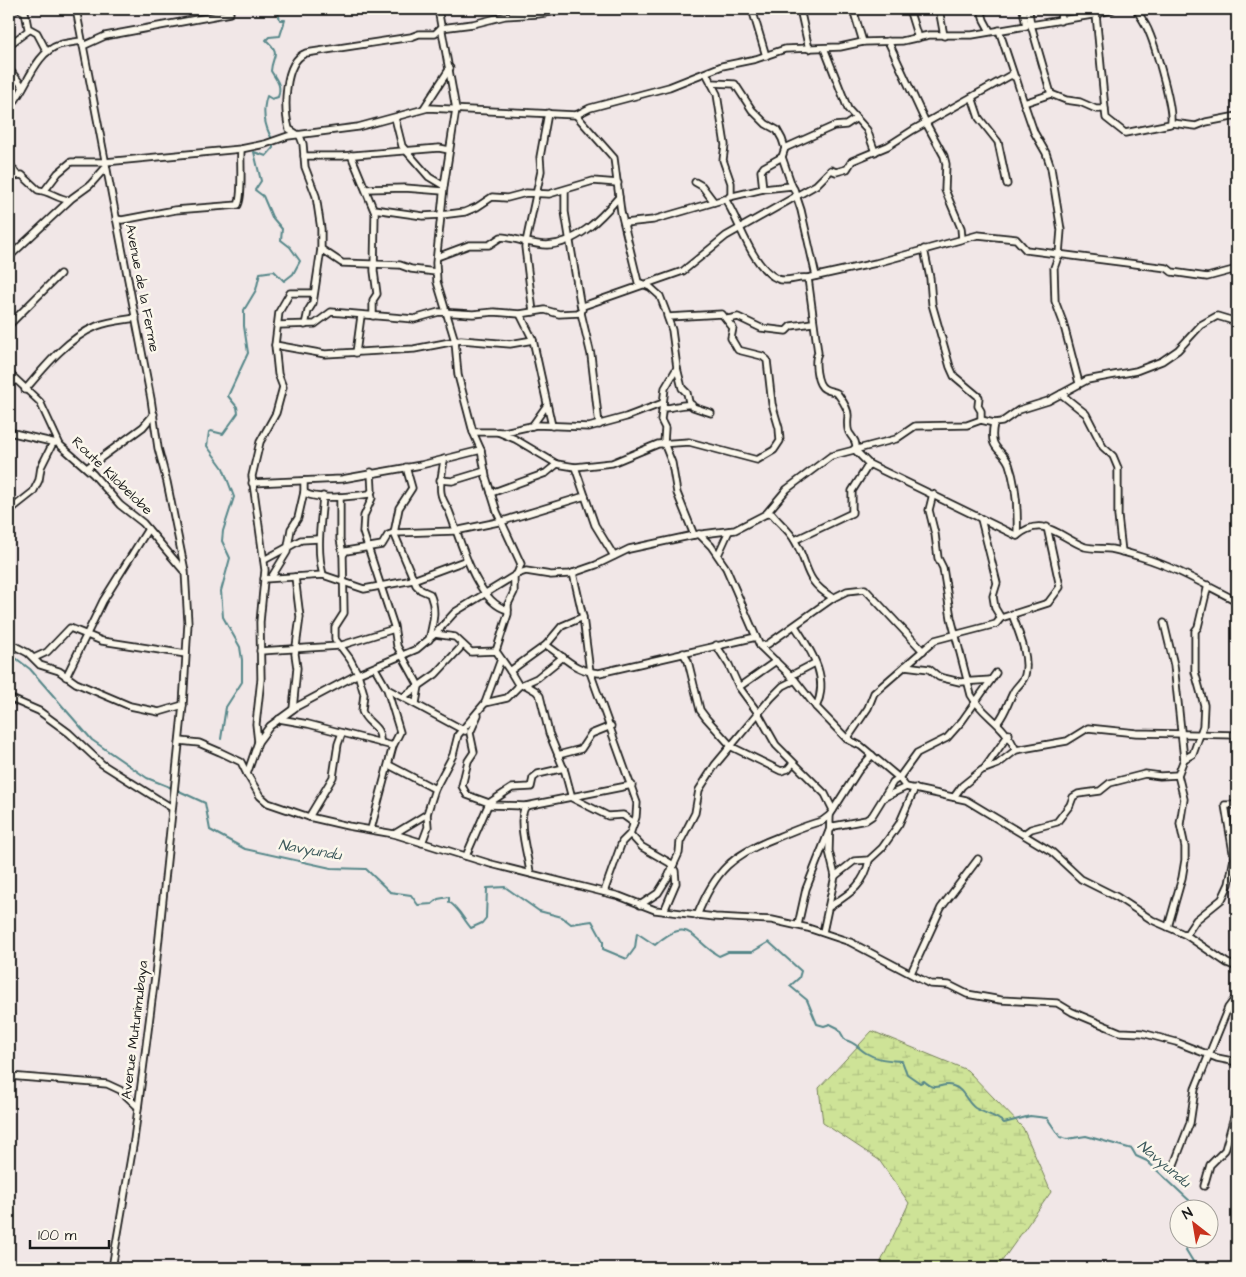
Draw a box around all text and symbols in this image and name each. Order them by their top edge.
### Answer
street label: Avenue de la Ferme [120,222,164,354]
street label: Route Kilobelobe [67,432,157,520]
water label: Navyundu [277,834,344,867]
street label: Avenue Mutunimubaya [117,960,153,1100]
water label: Navyundu [1132,1136,1196,1194]
north arrow [1168,1200,1218,1250]
text: N [1179,1203,1197,1225]
scale bar [30,1217,109,1249]
text: 100 m [38,1225,77,1246]

